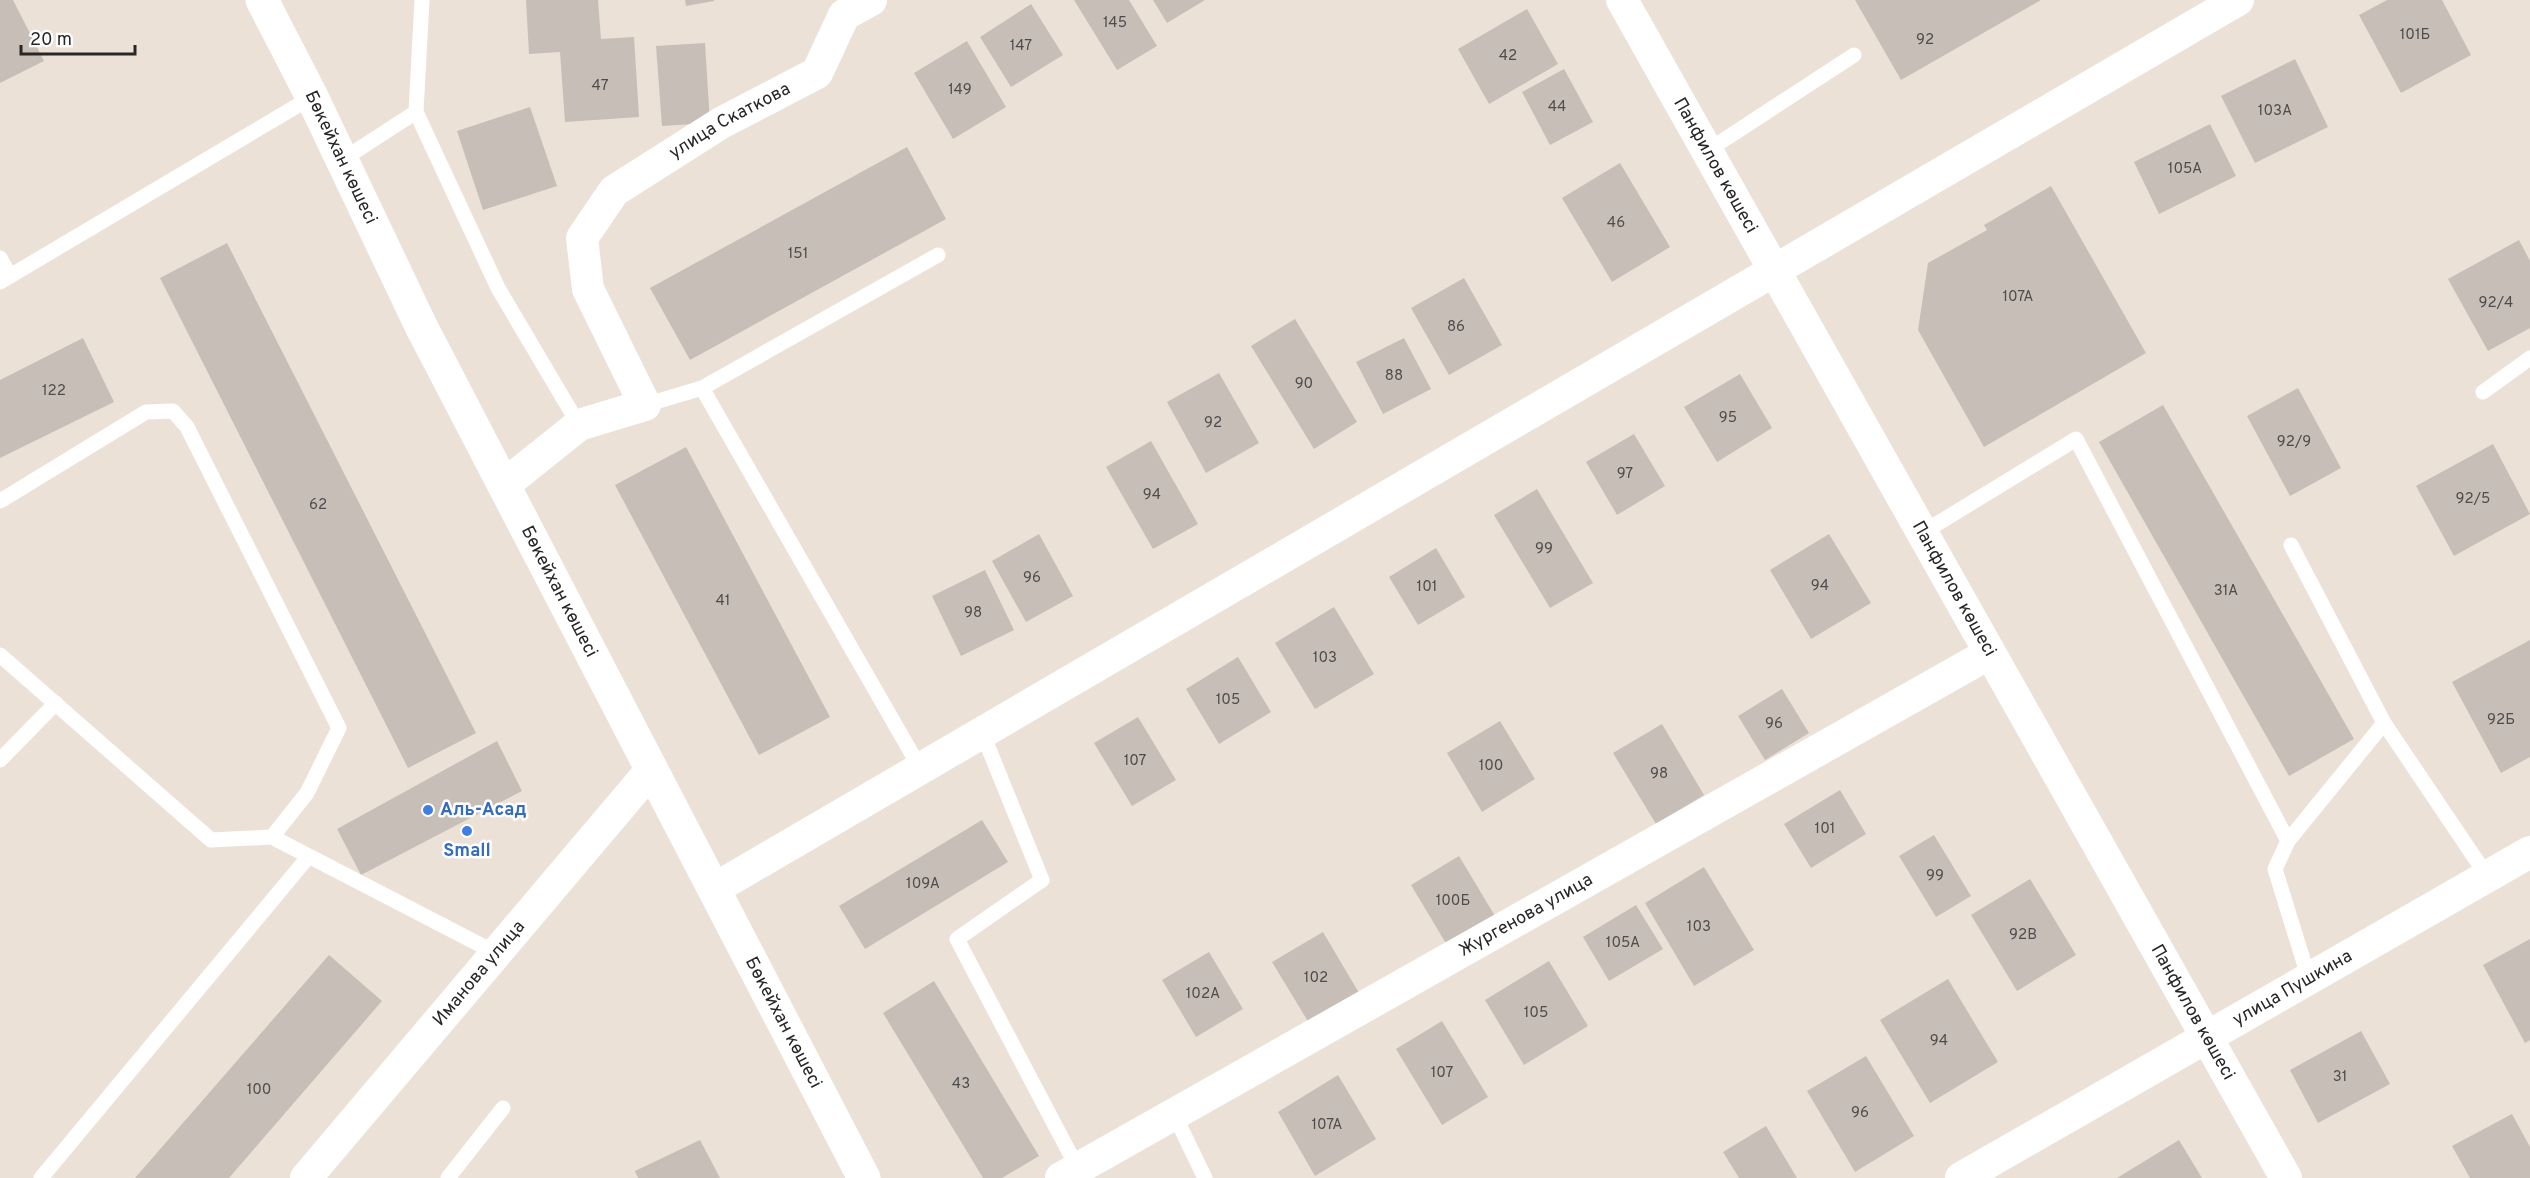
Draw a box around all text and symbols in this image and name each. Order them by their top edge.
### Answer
house number: 145 [1103,14,1127,33]
scale bar [21,18,135,56]
house number: 101Б [2400,26,2430,45]
text: 20 m [30,29,72,52]
house number: 92 [1916,31,1934,50]
house number: 147 [1010,37,1032,56]
house number: 42 [1499,47,1517,66]
house number: 47 [592,77,609,96]
street label: улица Скаткова [665,77,794,164]
house number: 149 [948,81,972,100]
street label: Бөкейхан көшесі [299,87,382,228]
street label: Панфилов көшесі [1668,94,1763,237]
house number: 44 [1548,98,1566,117]
house number: 103А [2258,102,2292,121]
house number: 105А [2168,160,2202,179]
house number: 46 [1607,214,1625,233]
house number: 151 [788,245,808,264]
house number: 107А [2002,288,2034,307]
house number: 92/4 [2479,294,2513,313]
house number: 86 [1447,318,1465,337]
house number: 88 [1385,367,1403,386]
house number: 90 [1295,375,1313,394]
house number: 122 [42,382,66,401]
house number: 95 [1719,409,1737,428]
house number: 92 [1204,414,1222,433]
house number: 92/9 [2277,433,2311,452]
house number: 97 [1617,465,1633,484]
house number: 94 [1143,486,1161,505]
house number: 92/5 [2456,490,2490,509]
house number: 62 [309,496,327,515]
street label: Панфилов көшесі [1907,517,2001,661]
street label: Бөкейхан көшесі [515,522,603,661]
house number: 99 [1535,540,1553,559]
house number: 96 [1023,569,1041,588]
house number: 94 [1811,577,1829,596]
house number: 101 [1417,578,1437,597]
house number: 31А [2214,582,2238,601]
house number: 41 [716,592,730,611]
house number: 98 [964,604,982,623]
house number: 103 [1313,649,1337,668]
house number: 105 [1216,691,1240,710]
house number: 92Б [2487,711,2515,730]
house number: 96 [1765,715,1783,734]
house number: 107 [1124,752,1146,771]
house number: 100 [1479,757,1503,776]
house number: 98 [1650,765,1668,784]
place label: Аль-Асад [440,799,526,822]
marker: Аль-Асад [421,803,435,817]
house number: 101 [1815,820,1835,839]
marker: Small [460,824,474,838]
place label: Small [443,840,491,863]
house number: 99 [1926,867,1944,886]
street label: Жургенова улица [1455,868,1597,962]
house number: 109А [906,875,940,894]
house number: 100Б [1436,892,1470,911]
street label: Иманова улица [428,916,530,1031]
house number: 103 [1687,918,1711,937]
house number: 92В [2009,926,2037,945]
house number: 105А [1606,934,1640,953]
street label: Панфилов көшесі [2145,940,2240,1084]
street label: улица Пушкина [2229,945,2356,1031]
street label: Бөкейхан көшесі [740,953,827,1092]
house number: 102 [1304,969,1328,988]
house number: 102А [1186,985,1220,1004]
house number: 105 [1524,1004,1548,1023]
house number: 94 [1930,1032,1948,1051]
house number: 107 [1431,1064,1453,1083]
house number: 31 [2333,1068,2347,1087]
house number: 43 [952,1075,970,1094]
house number: 100 [247,1081,271,1100]
house number: 96 [1851,1104,1869,1123]
house number: 107А [1311,1116,1343,1135]

